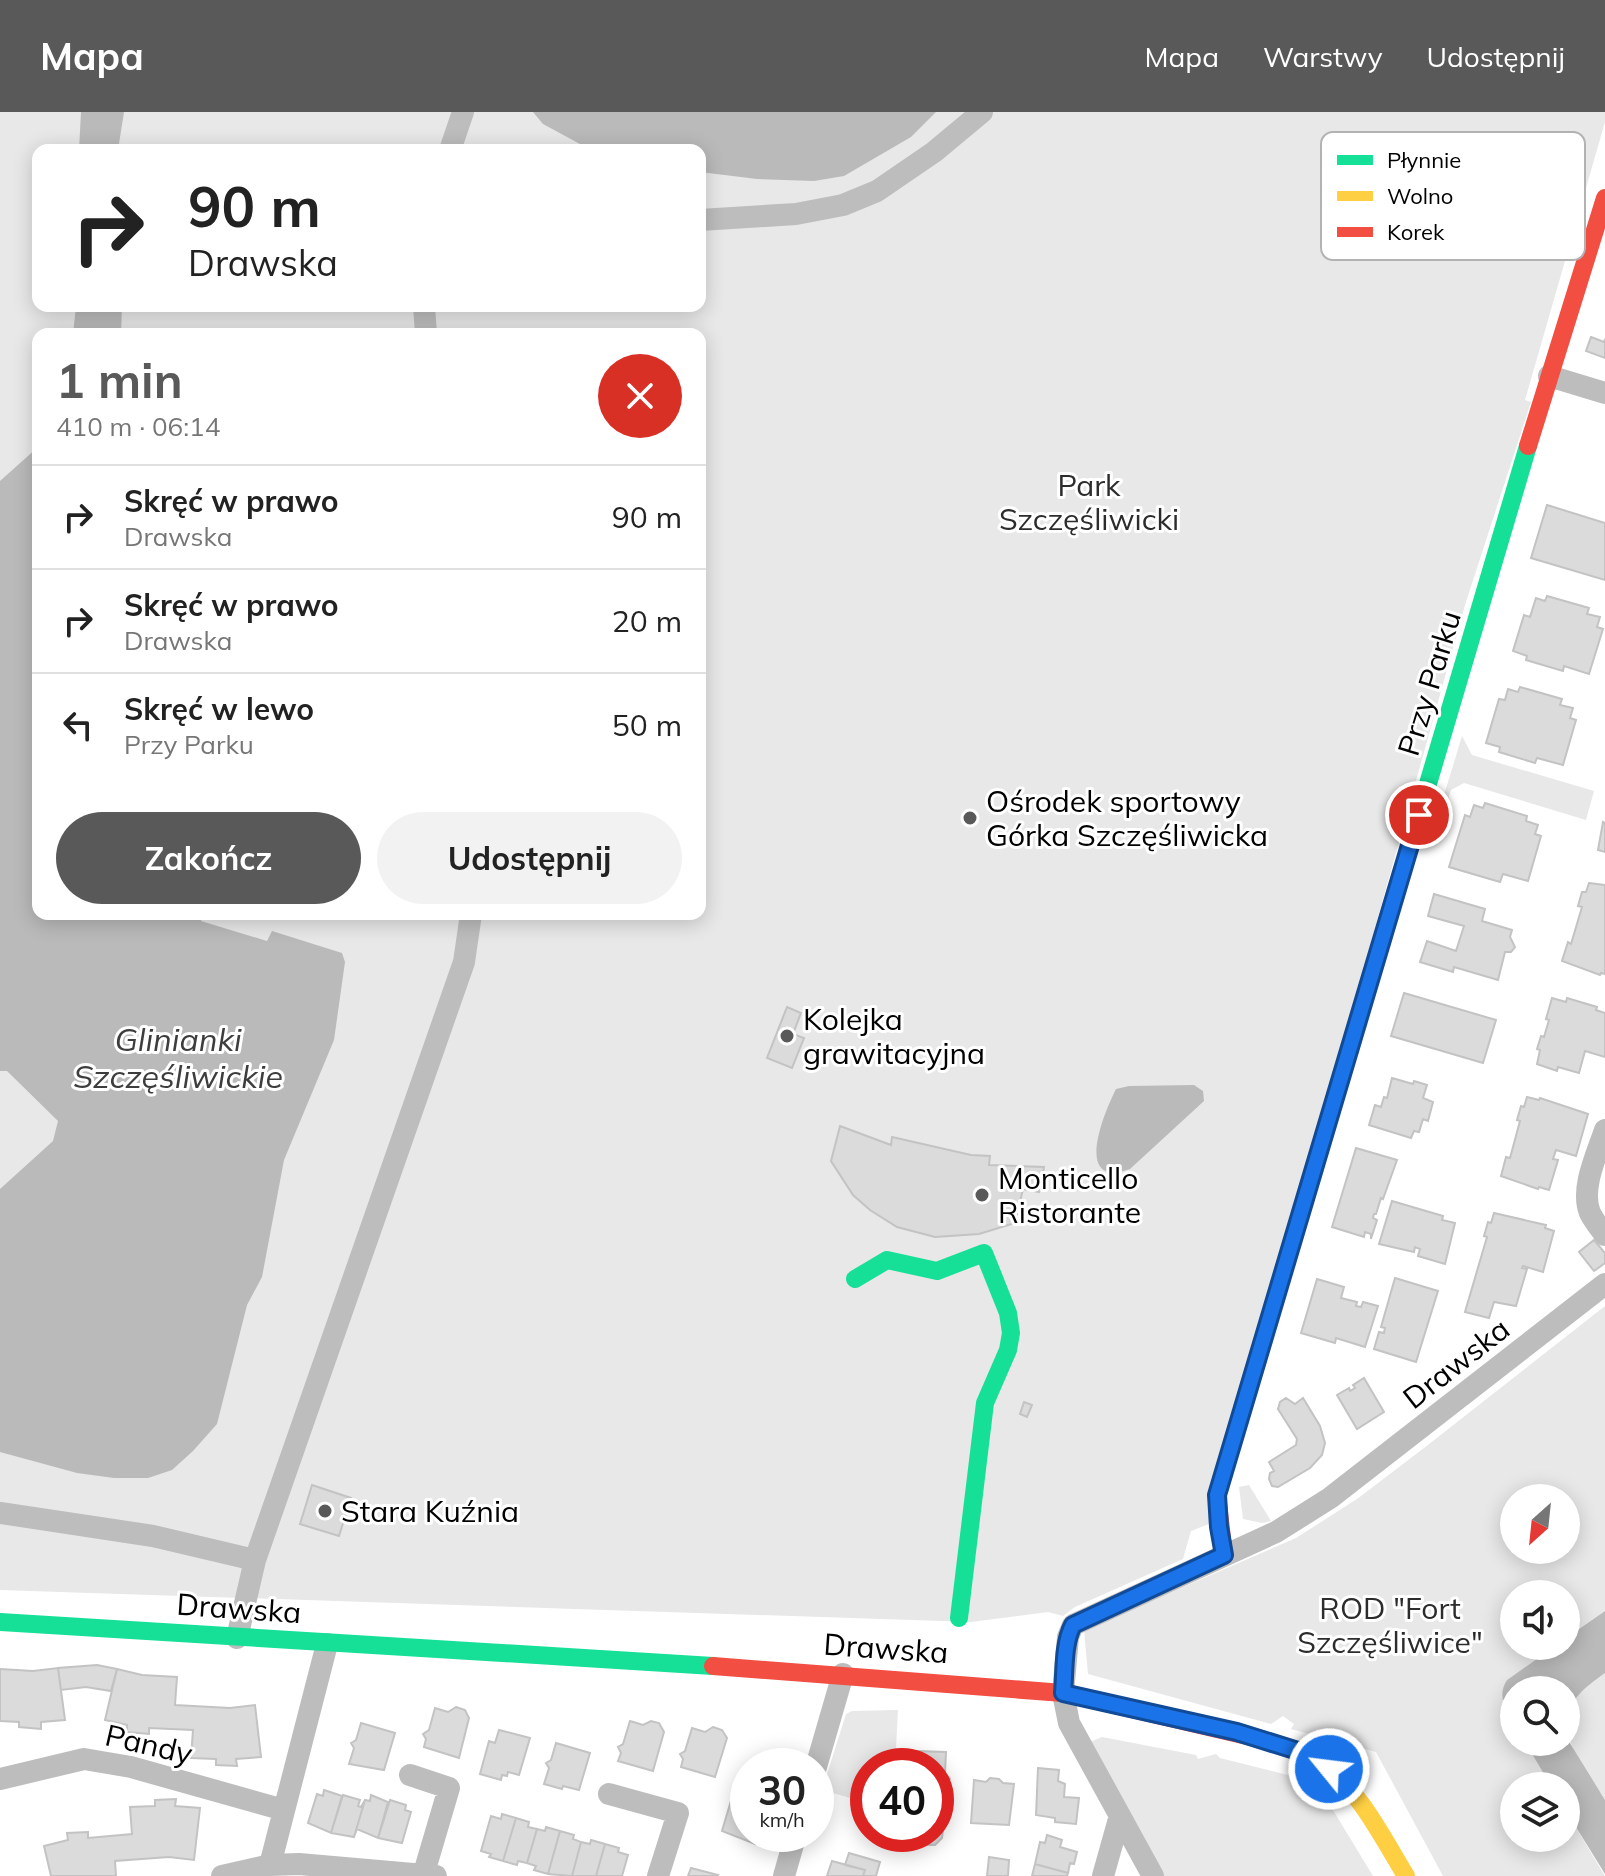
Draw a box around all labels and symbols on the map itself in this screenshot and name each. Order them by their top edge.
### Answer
legend [1321,132,1585,260]
text: Płynnie [1387,146,1461,174]
text: Wolno [1387,182,1453,210]
text: Korek [1387,218,1445,246]
park label: Park Szczęśliwicki [999,466,1179,538]
street label: Przy Parku [1389,606,1469,760]
pin [1385,781,1453,849]
place label: Ośrodek sportowy Górka Szczęśliwicka [986,782,1268,854]
marker: Ośrodek sportowy Górka Szczęśliwicka [961,809,979,827]
place label: Kolejka grawitacyjna [803,1000,985,1072]
water label: Glinianki Szczęśliwickie [73,1019,283,1096]
marker: Kolejka grawitacyjna [778,1027,796,1045]
place label: Monticello Ristorante [998,1159,1141,1231]
marker: Monticello Ristorante [973,1186,991,1204]
street label: Drawska [1395,1310,1517,1416]
north arrow [1500,1484,1580,1564]
place label: Stara Kuźnia [341,1492,519,1530]
marker: Stara Kuźnia [316,1502,334,1520]
street label: Drawska [175,1585,303,1631]
park label: ROD "Fort Szczęśliwice" [1297,1589,1483,1661]
street label: Drawska [822,1625,950,1671]
street label: Pandy [102,1716,196,1772]
position arrow [1287,1727,1371,1811]
speed limit sign: 40 [850,1748,954,1852]

